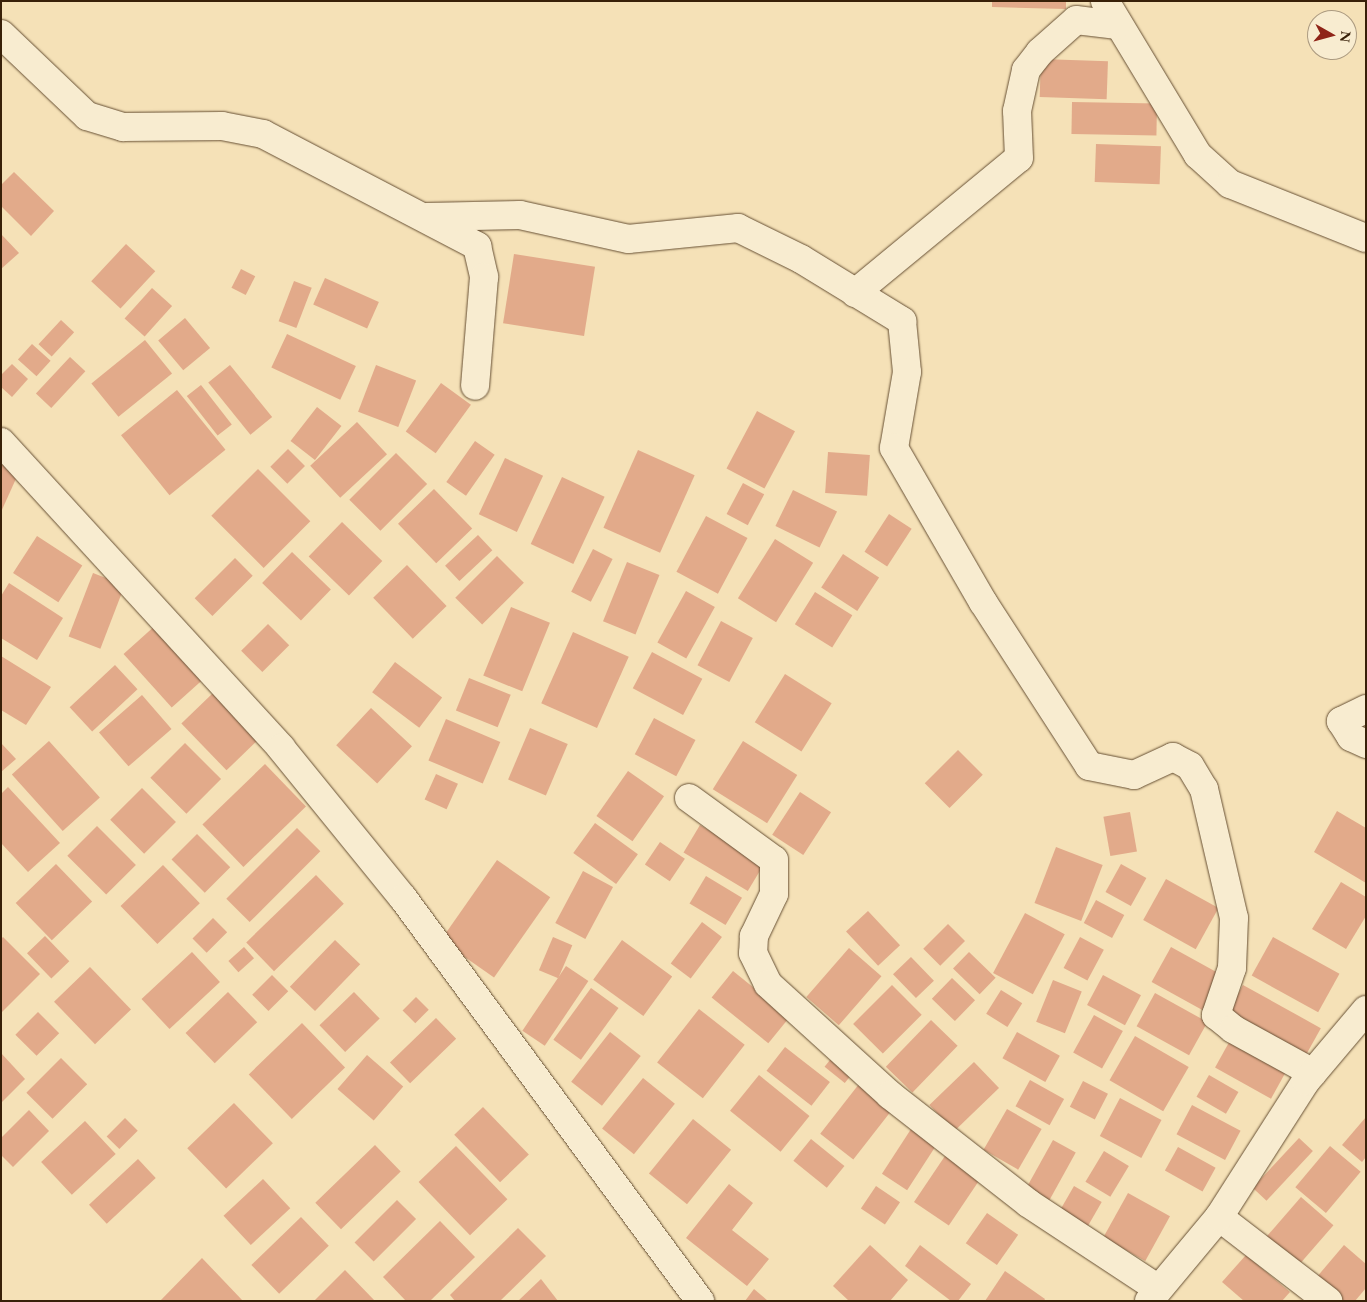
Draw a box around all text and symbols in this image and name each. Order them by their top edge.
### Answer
north arrow [1307,10,1357,60]
text: N [1336,30,1356,43]

